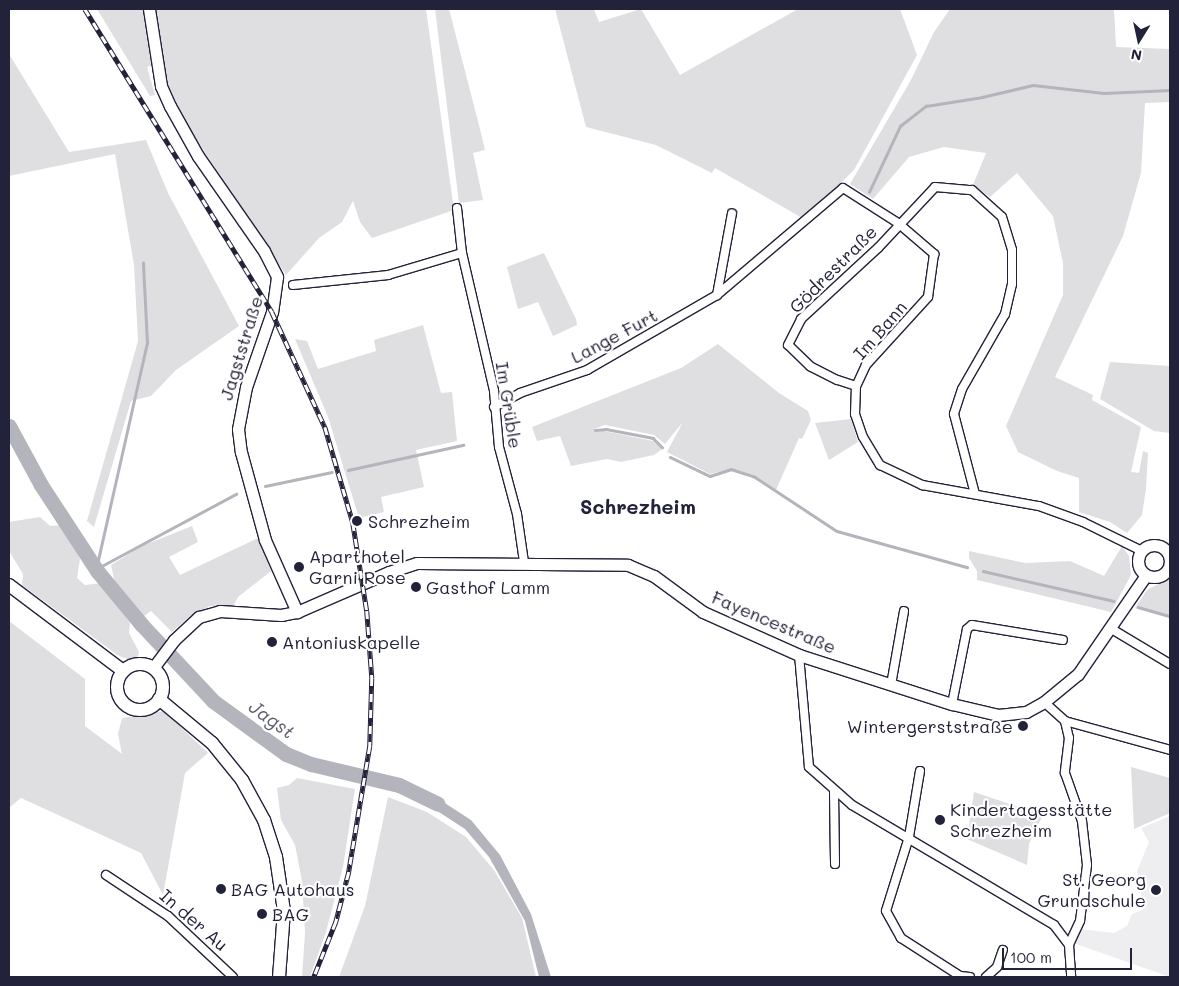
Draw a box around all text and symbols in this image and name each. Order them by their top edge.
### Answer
north arrow [1114,15,1164,65]
text: N [1129,45,1143,66]
street label: Gödrestraße [785,221,881,317]
street label: Jagststraße [215,293,267,403]
street label: Im Bann [849,296,911,364]
street label: Lange Furt [567,304,661,368]
street label: Im Grüble [492,360,526,450]
district label: Schrezheim [580,494,696,518]
place label: Schrezheim [368,510,470,532]
marker: Schrezheim [350,514,364,528]
place label: Aparthotel Garni Rose [309,546,406,588]
marker: Aparthotel Garni Rose [293,561,305,573]
place label: Gasthof Lamm [426,576,550,598]
marker: Gasthof Lamm [410,581,422,593]
street label: Fayencestraße [709,586,839,658]
place label: Antoniuskapelle [282,631,420,653]
marker: Antoniuskapelle [266,636,278,648]
water label: Jagst [245,695,299,743]
place label: Wintergerststraße [847,715,1013,737]
marker: Wintergerststraße [1017,720,1029,732]
place label: Kindertagesstätte Schrezheim [950,799,1112,842]
marker: Kindertagesstätte Schrezheim [934,814,946,826]
place label: St. Georg Grundschule [1037,869,1146,912]
place label: BAG Autohaus [231,878,355,900]
marker: BAG Autohaus [215,883,227,895]
marker: St. Georg Grundschule [1150,884,1162,896]
street label: In der Au [155,885,233,955]
place label: BAG [272,903,309,925]
marker: BAG [256,908,268,920]
scale bar [1004,938,1134,970]
text: 100 m [1010,947,1052,967]

